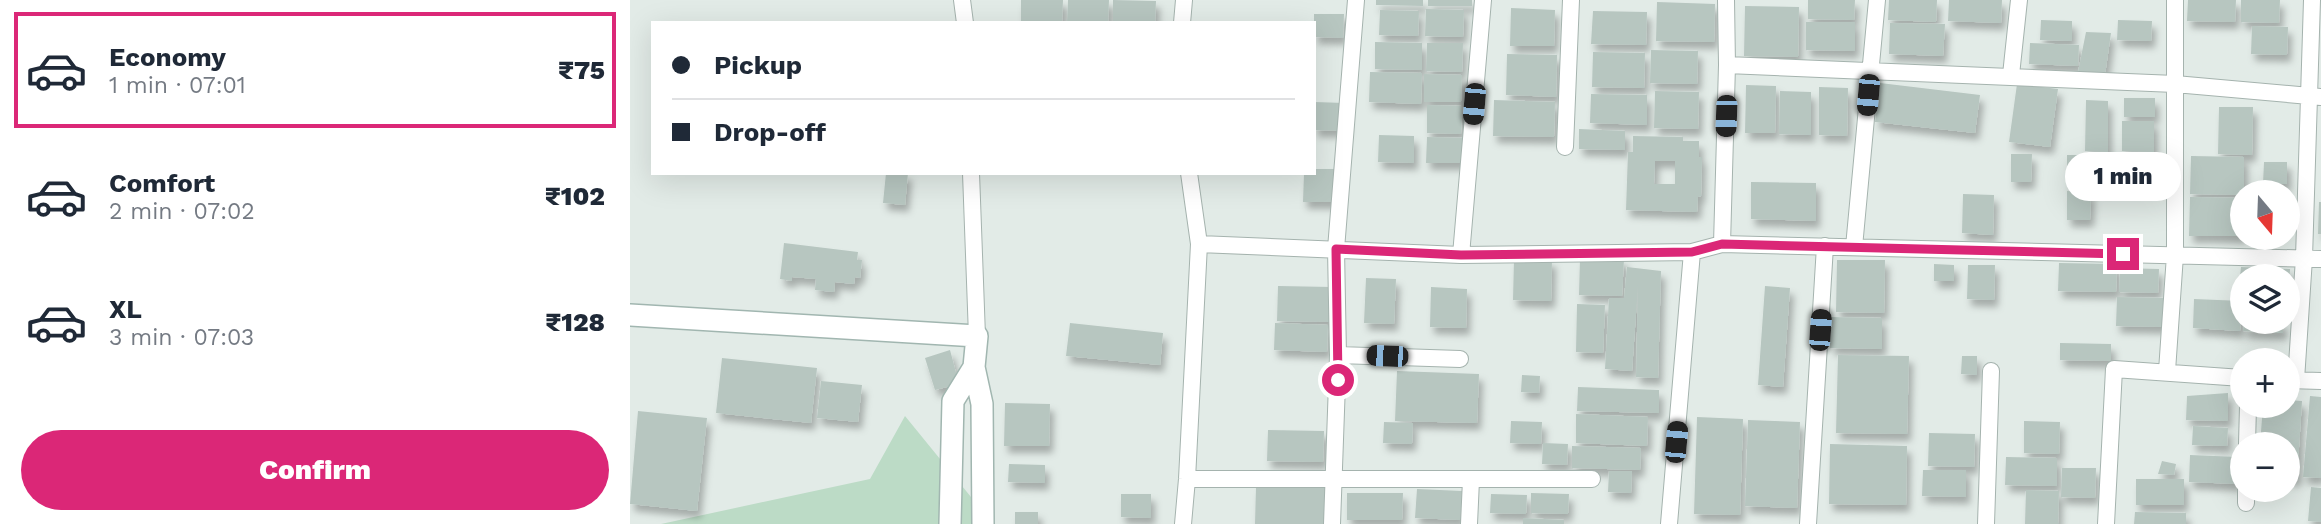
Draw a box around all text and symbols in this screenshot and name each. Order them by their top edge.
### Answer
icon: car [25,39,88,102]
text: Economy [109,42,226,72]
text: Pickup [714,50,802,80]
text: ₹75 [558,55,605,85]
text: 1 min · 07:01 [109,72,246,99]
car [1856,73,1881,117]
car [1462,82,1487,126]
car [1715,95,1738,137]
text: Drop-off [714,117,826,147]
callout: 1 min [2065,152,2181,202]
text: 1 min [2093,163,2153,190]
icon: car [25,165,88,228]
text: Comfort [109,168,215,198]
north arrow [2230,180,2300,250]
map controls [2230,180,2300,502]
text: ₹102 [545,181,605,211]
text: 2 min · 07:02 [109,198,255,225]
route end [2107,238,2139,270]
button: layers [2230,264,2300,334]
icon: car [25,291,88,354]
text: XL [109,294,142,324]
text: ₹128 [545,307,605,337]
car [1809,308,1832,352]
text: 3 min · 07:03 [109,324,254,351]
car [1366,345,1409,367]
button: + [2230,348,2300,418]
route start [1322,364,1354,396]
car [1664,420,1689,464]
button: Confirm [21,430,609,510]
button: − [2230,432,2300,502]

